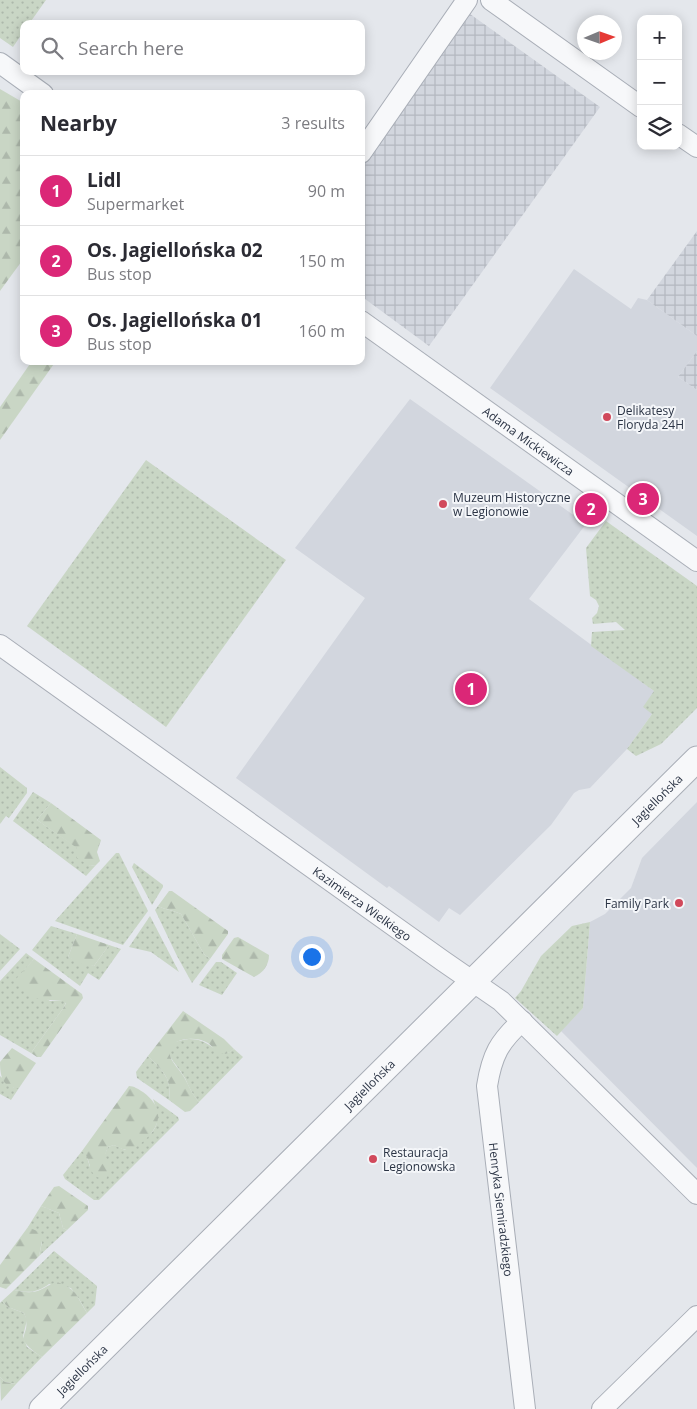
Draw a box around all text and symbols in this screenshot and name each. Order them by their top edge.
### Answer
north arrow [577,15,622,60]
map controls [637,15,682,150]
button: + [637,15,682,60]
search box [20,20,365,75]
icon: search [38,34,66,62]
text: Search here [78,35,184,61]
button: − [637,60,682,105]
button: layers [637,105,682,150]
text: Nearby [40,109,117,137]
text: 3 results [281,112,345,134]
text: Lidl [87,167,121,193]
text: 1 [51,180,61,202]
text: 90 m [308,180,345,202]
text: Supermarket [87,193,184,215]
text: Os. Jagiellońska 02 [87,237,263,263]
text: 2 [51,250,61,272]
text: 150 m [299,250,345,272]
text: Bus stop [87,263,152,285]
text: Os. Jagiellońska 01 [87,307,263,333]
text: 3 [51,320,61,342]
text: 160 m [299,320,345,342]
text: Bus stop [87,333,152,355]
street label: Adama Mickiewicza [480,402,578,479]
place label: Delikatesy Floryda 24H [617,402,684,433]
marker: Delikatesy Floryda 24H [601,411,613,423]
pin: 3 [627,480,659,518]
place label: Muzeum Historyczne w Legionowie [453,489,571,520]
pin: 2 [575,490,607,528]
marker: Muzeum Historyczne w Legionowie [437,498,449,510]
pin: 1 [455,670,487,708]
street label: Jagiellońska [627,770,686,829]
street label: Kazimierza Wielkiego [309,862,415,944]
place label: Family Park [605,895,670,912]
marker: Family Park [673,897,685,909]
your location [299,944,325,970]
street label: Jagiellońska [339,1055,398,1114]
street label: Henryka Siemiradzkiego [485,1141,518,1277]
place label: Restauracja Legionowska [383,1144,455,1175]
marker: Restauracja Legionowska [367,1153,379,1165]
street label: Jagiellońska [52,1340,111,1399]

